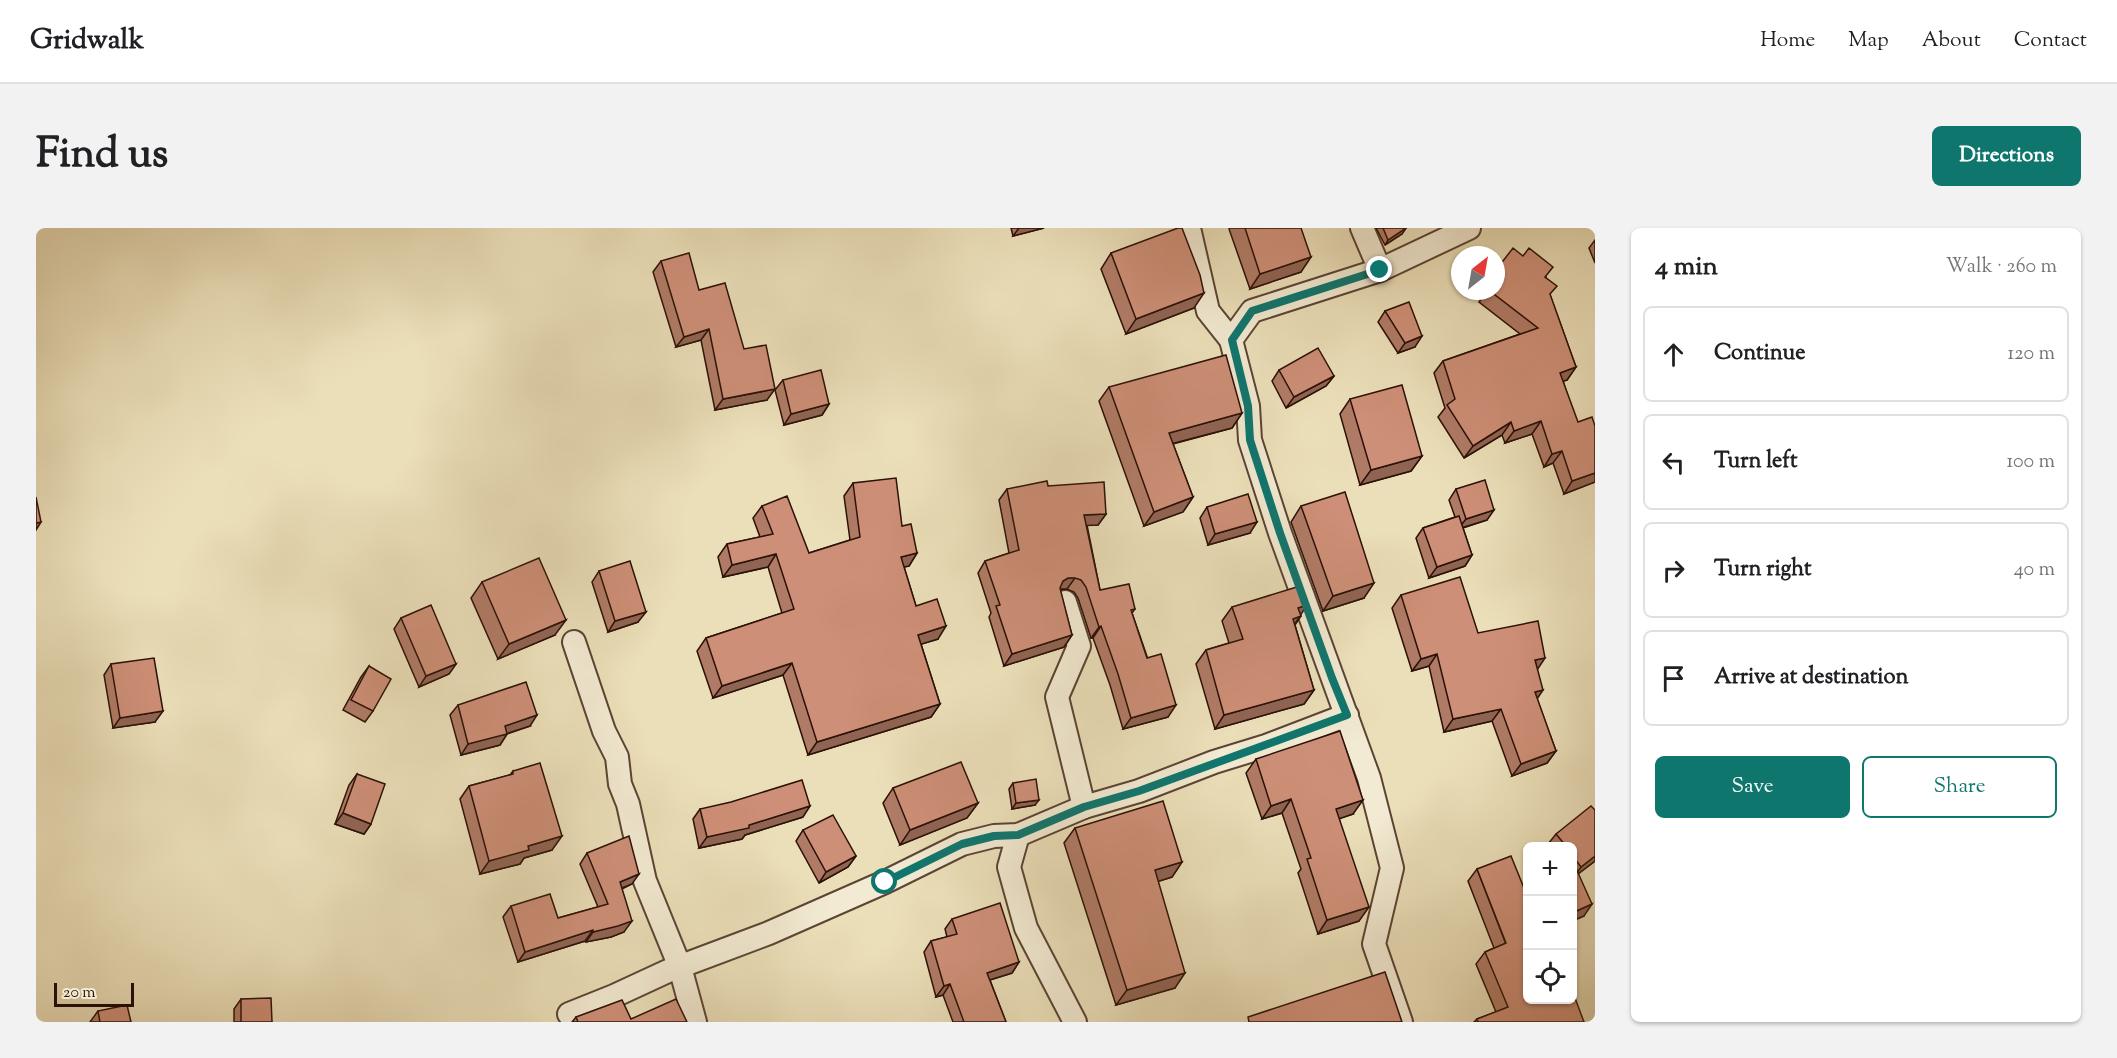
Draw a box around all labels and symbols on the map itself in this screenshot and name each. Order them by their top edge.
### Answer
north arrow [1451,246,1505,300]
route end [1366,256,1392,282]
route start [871,868,897,894]
scale bar [54,980,134,1008]

